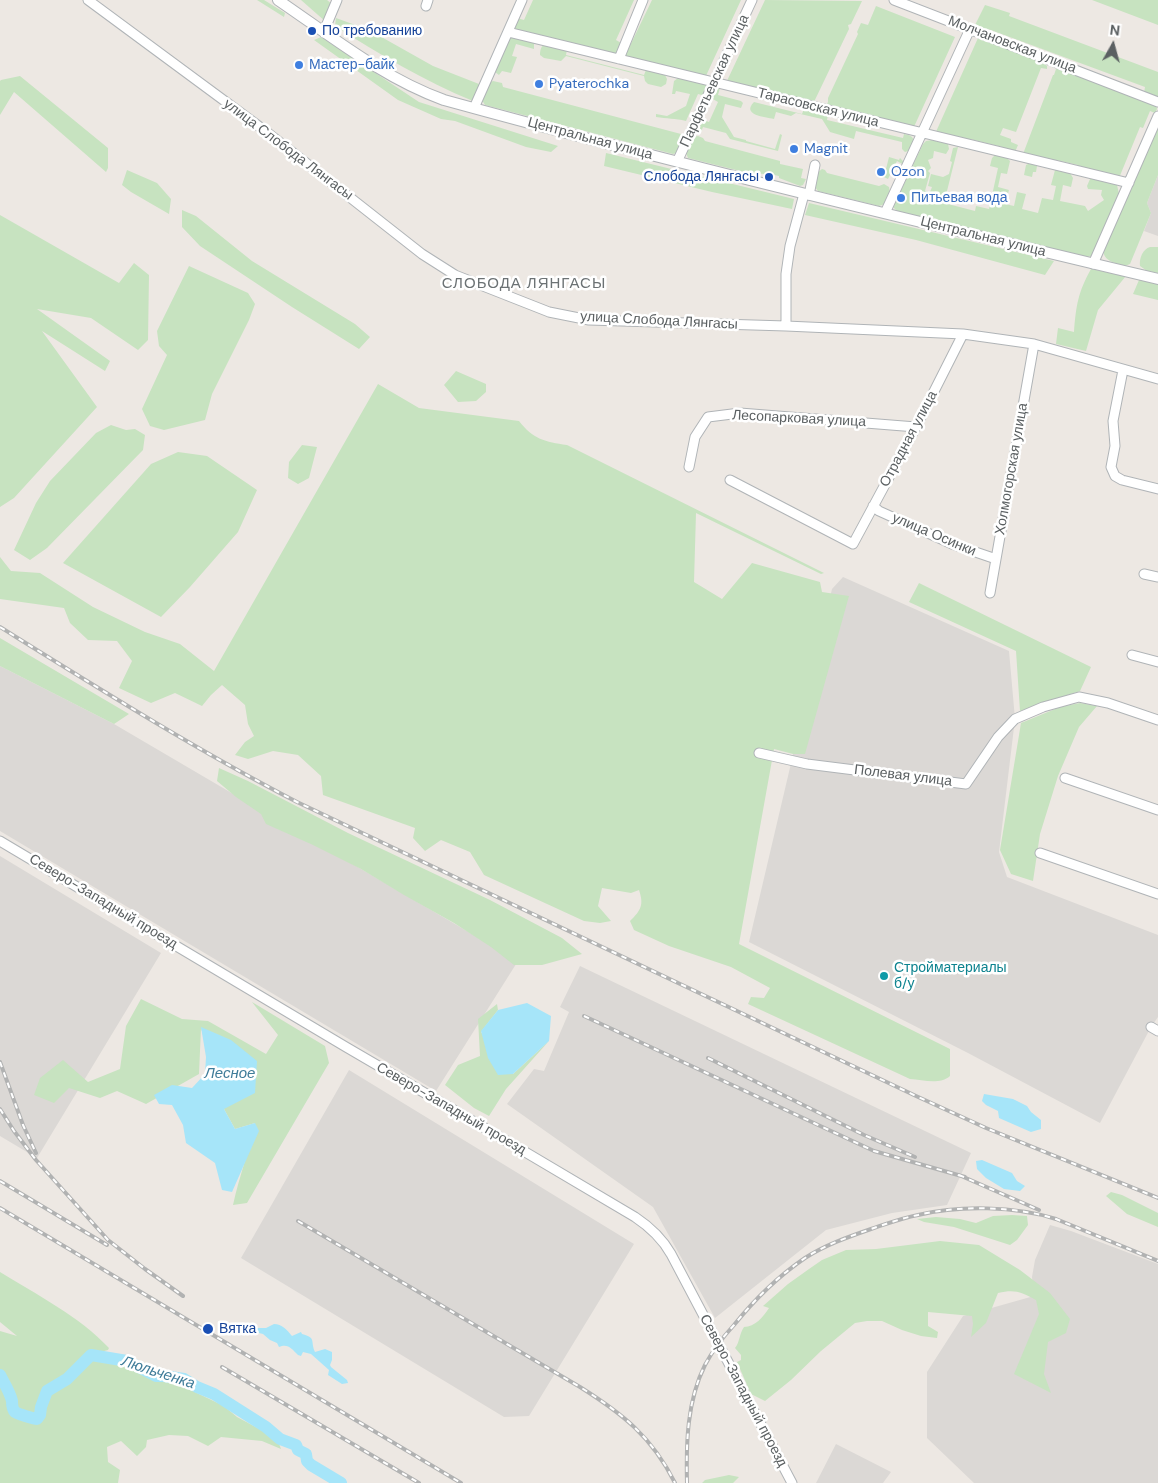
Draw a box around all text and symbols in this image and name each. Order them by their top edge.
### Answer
street label: Парфетьевская улица [677,12,753,150]
street label: Молчановская улица [945,13,1079,77]
north arrow [1088,20,1138,70]
text: N [1109,21,1121,40]
place label: По требованию [322,23,422,39]
marker: По требованию [306,25,318,37]
place label: Мастер-байк [309,57,394,73]
marker: Мастер-байк [293,59,305,71]
place label: Pyaterochka [549,76,629,92]
marker: Pyaterochka [533,78,545,90]
street label: Тарасовская улица [756,85,880,131]
street label: улица Слобода Лянгасы [220,96,356,204]
street label: Центральная улица [526,114,654,164]
place label: Magnit [804,141,848,157]
marker: Magnit [788,143,800,155]
place label: Ozon [891,164,925,180]
marker: Ozon [875,166,887,178]
place label: Слобода Лянгасы [643,169,759,185]
marker: Слобода Лянгасы [763,171,775,183]
place label: Питьевая вода [911,190,1007,206]
marker: Питьевая вода [895,192,907,204]
street label: Центральная улица [919,213,1047,261]
district label: СЛОБОДА ЛЯНГАСЫ [440,275,608,293]
street label: улица Слобода Лянгасы [580,308,738,334]
street label: Отрадная улица [877,388,941,490]
street label: Холмогорская улица [992,402,1032,536]
street label: Лесопарковая улица [732,407,866,431]
street label: улица Осинки [889,510,979,560]
street label: Полевая улица [853,762,953,790]
street label: Северо-Западный проезд [26,851,180,953]
place label: Стройматериалы б/у [894,960,1007,992]
marker: Стройматериалы б/у [878,970,890,982]
street label: Северо-Западный проезд [373,1059,529,1159]
water label: Лесное [205,1065,255,1083]
street label: Северо-Западный проезд [696,1312,790,1470]
place label: Вятка [219,1321,256,1337]
marker: Вятка [201,1322,215,1336]
water label: Люльченка [119,1353,197,1393]

